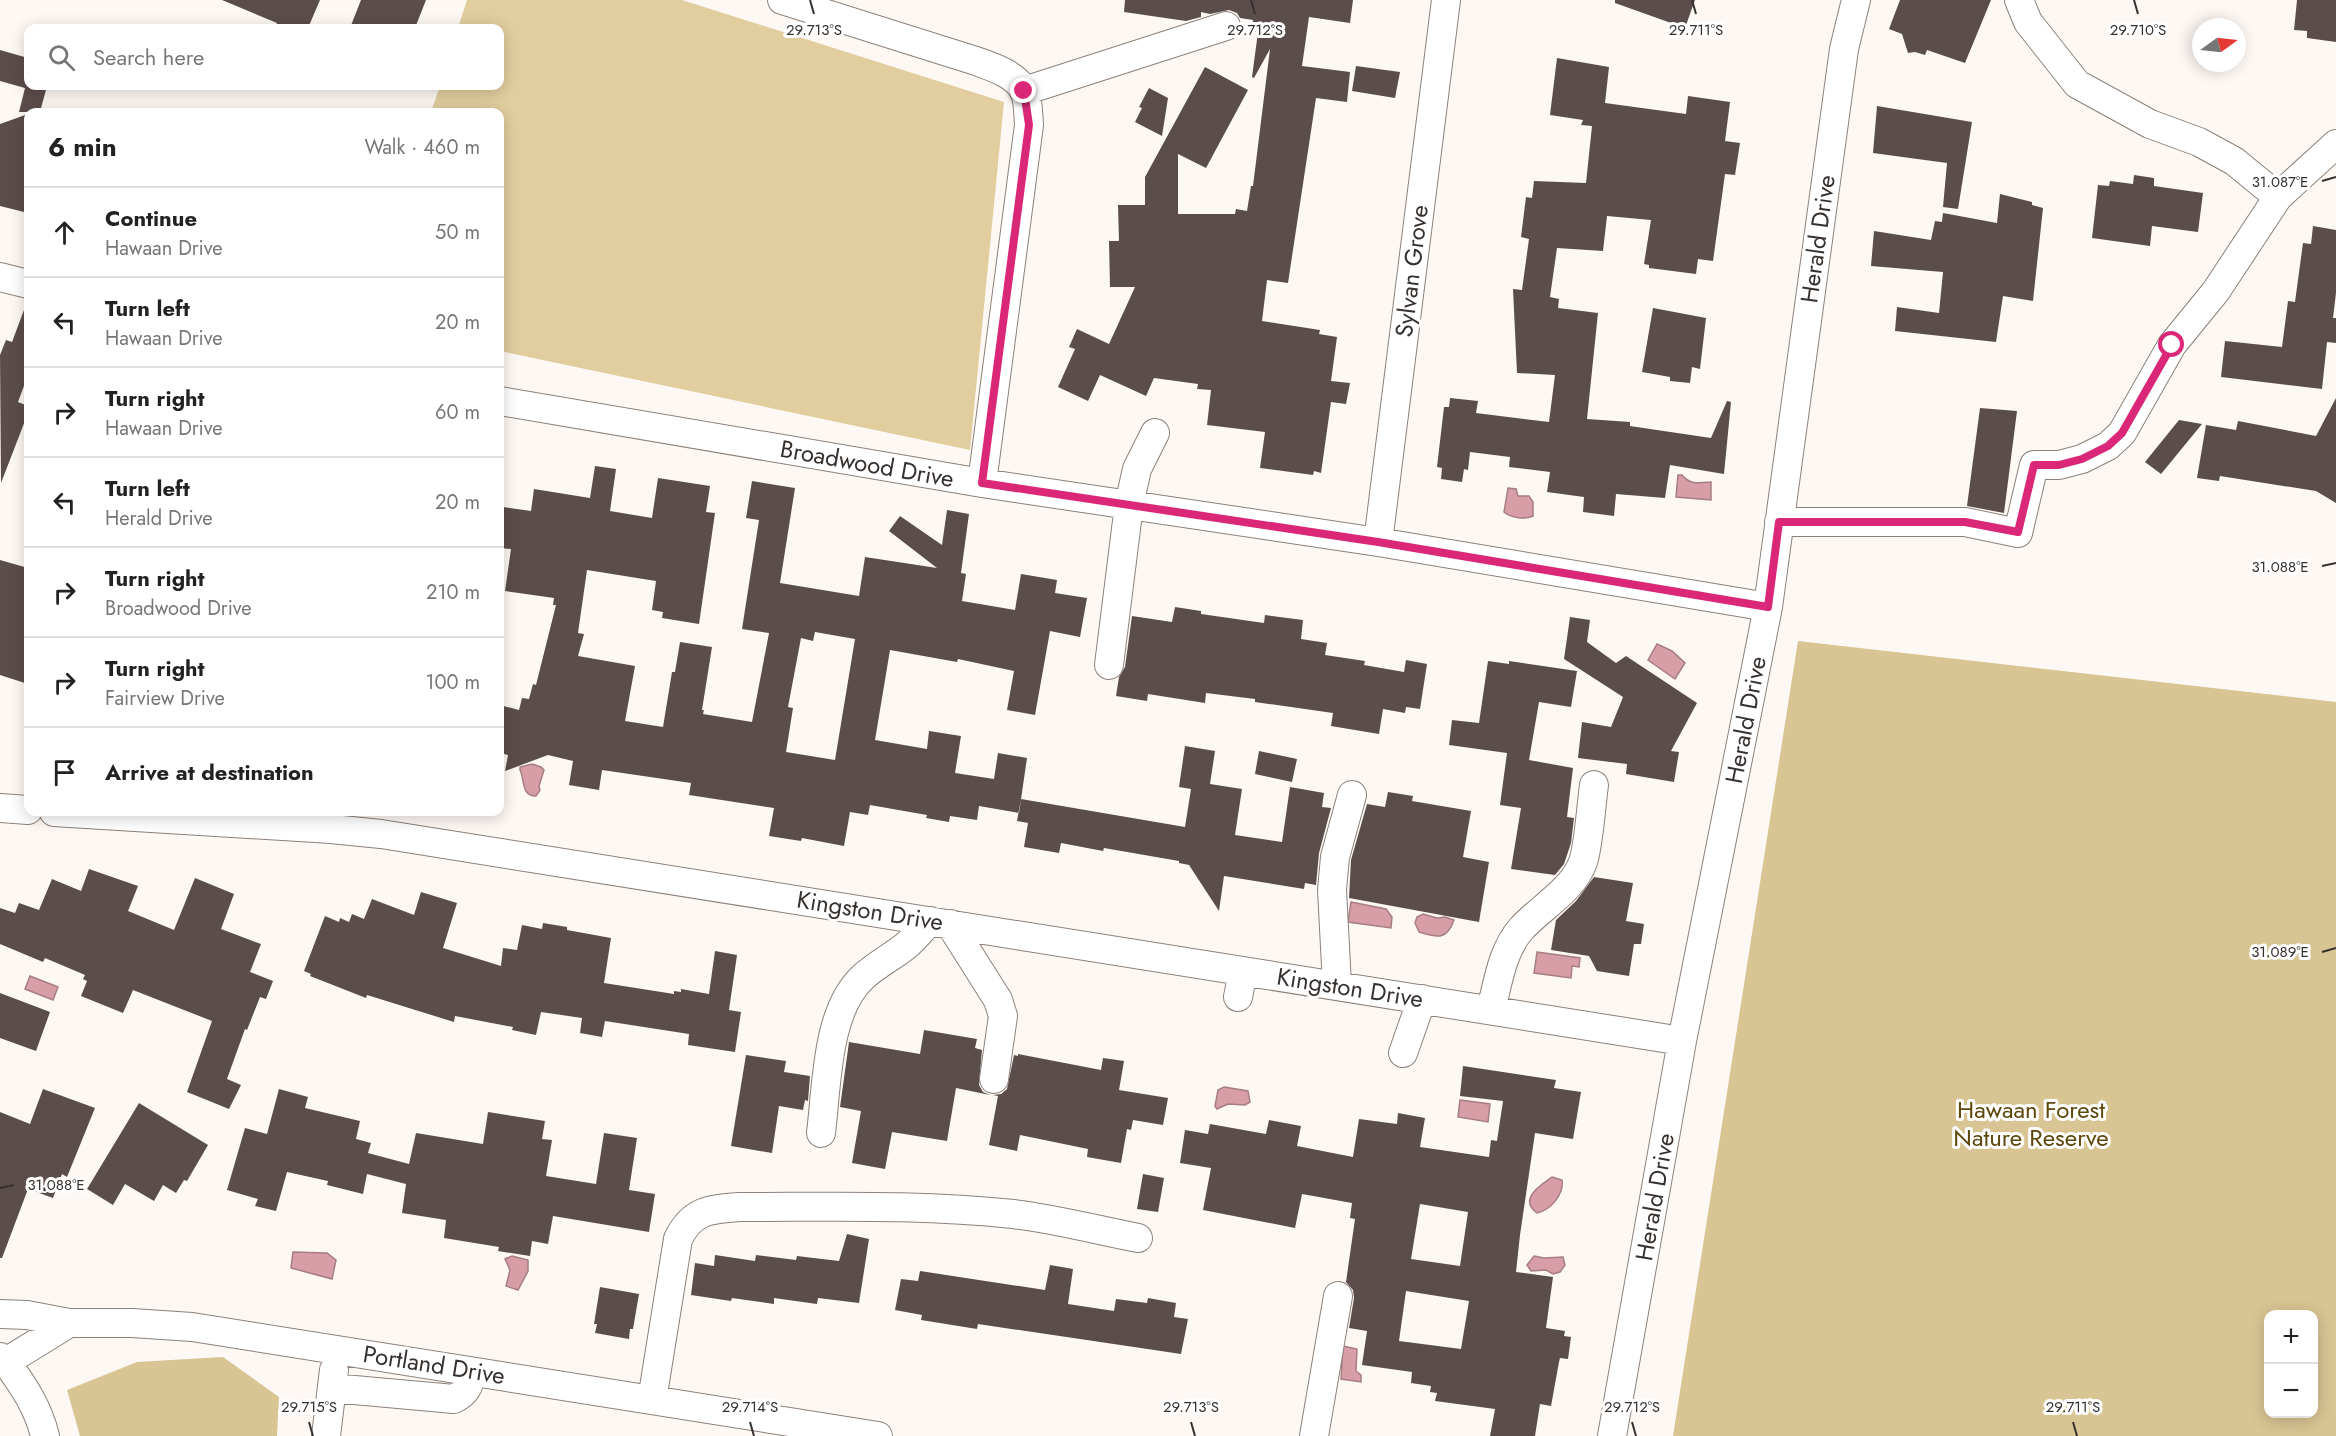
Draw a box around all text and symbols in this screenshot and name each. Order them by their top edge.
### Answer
north arrow [2192,18,2246,72]
text: 29.713°S [786,19,842,41]
text: 29.712°S [1227,19,1283,41]
text: 29.711°S [1669,19,1723,41]
text: 29.710°S [2110,19,2166,41]
search box [24,24,504,90]
icon: search [45,41,78,74]
text: Search here [93,41,204,73]
route end [1010,77,1036,103]
text: 6 min [48,128,117,166]
text: Walk · 460 m [364,133,480,162]
text: 31.087°E [2252,171,2308,193]
street label: Herald Drive [1791,173,1844,305]
text: Continue [105,202,197,234]
street label: Sylvan Grove [1386,203,1437,339]
icon: ahead [48,216,81,249]
text: 50 m [435,218,480,247]
text: Hawaan Drive [105,234,223,263]
text: Turn left [105,292,190,324]
icon: left [48,306,81,339]
text: 20 m [435,308,480,337]
text: Hawaan Drive [105,324,223,353]
route start [2158,331,2184,357]
text: Turn right [105,382,205,414]
icon: right [48,396,81,429]
text: 60 m [435,398,480,427]
text: Hawaan Drive [105,414,223,443]
street label: Broadwood Drive [777,431,957,496]
text: Turn left [105,472,190,504]
icon: left [48,486,81,519]
text: 20 m [435,488,480,517]
text: Herald Drive [105,504,213,533]
text: 31.088°E [2251,556,2309,578]
text: Turn right [105,562,205,594]
icon: right [48,576,81,609]
text: 210 m [426,578,480,607]
text: Broadwood Drive [105,594,252,623]
text: Turn right [105,652,205,684]
street label: Herald Drive [1716,653,1775,787]
icon: right [48,666,81,699]
text: 100 m [425,668,480,697]
text: Fairview Drive [105,684,225,713]
icon: arrive [48,756,81,789]
text: Arrive at destination [105,756,314,788]
street label: Kingston Drive [794,882,946,939]
text: 31.089°E [2251,941,2309,963]
street label: Kingston Drive [1274,959,1426,1016]
park label: Hawaan Forest Nature Reserve [1953,1092,2109,1155]
street label: Herald Drive [1626,1130,1683,1264]
text: 31.088°E [27,1174,85,1196]
map controls [2264,1310,2318,1418]
button: + [2264,1310,2318,1364]
street label: Portland Drive [361,1336,508,1393]
button: − [2264,1364,2318,1418]
text: 29.715°S [281,1396,337,1418]
text: 29.714°S [722,1396,778,1418]
text: 29.713°S [1163,1396,1219,1418]
text: 29.712°S [1604,1396,1660,1418]
text: 29.711°S [2046,1396,2100,1418]

